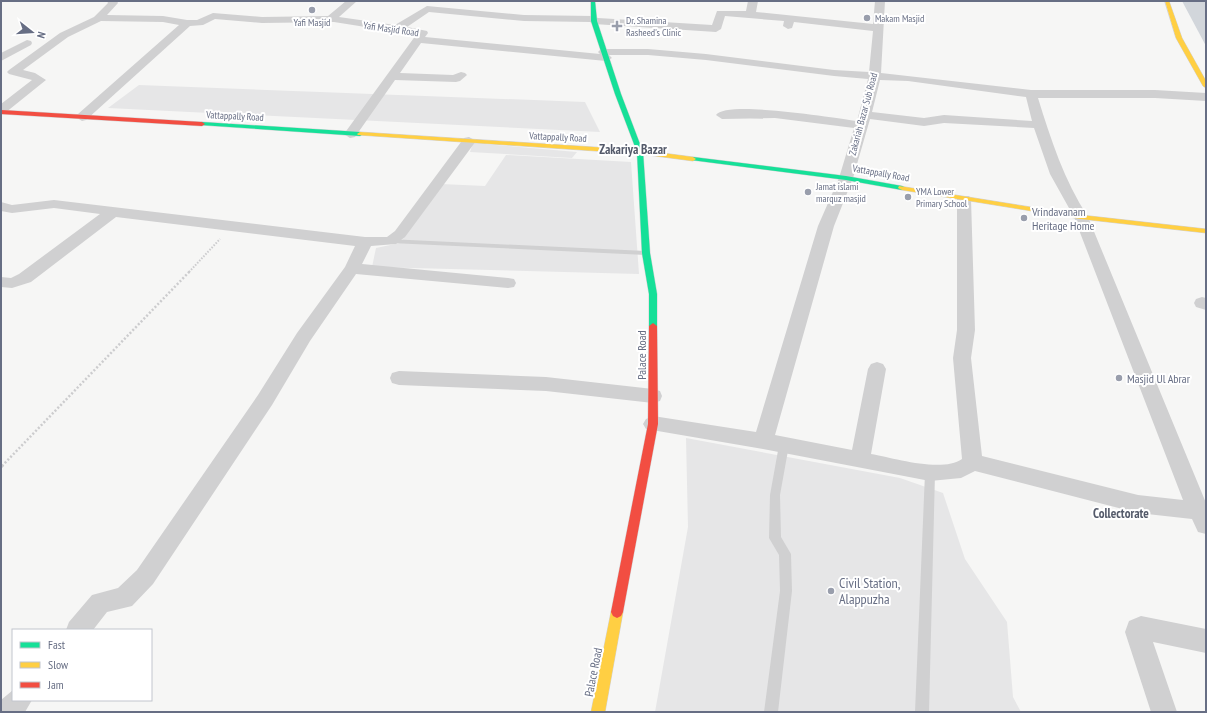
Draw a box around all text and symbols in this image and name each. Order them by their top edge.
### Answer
marker: Yafi Masjid [307,5,317,15]
north arrow [12,12,52,52]
place label: Makam Masjid [875,12,924,25]
marker: Makam Masjid [862,13,872,23]
place label: Dr. Shamina Rasheed's Clinic [626,14,682,39]
place label: Yafi Masjid [294,16,330,29]
street label: Yafi Masjid Road [362,19,420,39]
marker: Dr. Shamina Rasheed's Clinic [611,20,623,32]
text: N [34,30,49,40]
street label: Zakariah Bazar Sub Road [846,71,880,157]
street label: Vattappally Road [205,108,264,124]
street label: Vattappally Road [528,129,587,145]
district label: Zakariya Bazar [599,141,667,158]
street label: Vattappally Road [850,161,911,184]
place label: Jamat islami marquz masjid [815,180,866,205]
place label: YMA Lower Primary School [916,185,968,210]
marker: Jamat islami marquz masjid [803,187,813,197]
marker: YMA Lower Primary School [903,192,913,202]
place label: Vrindavanam Heritage Home [1031,204,1094,233]
marker: Vrindavanam Heritage Home [1019,213,1029,223]
street label: Palace Road [634,330,649,380]
place label: Masjid Ul Abrar [1127,371,1191,386]
marker: Masjid Ul Abrar [1114,373,1124,383]
district label: Collectorate [1093,505,1149,522]
place label: Civil Station, Alappuzha [839,574,901,608]
marker: Civil Station, Alappuzha [826,586,836,596]
legend [12,629,152,701]
text: Fast [48,637,66,652]
street label: Palace Road [581,646,605,698]
text: Slow [48,657,69,672]
text: Jam [47,677,64,692]

